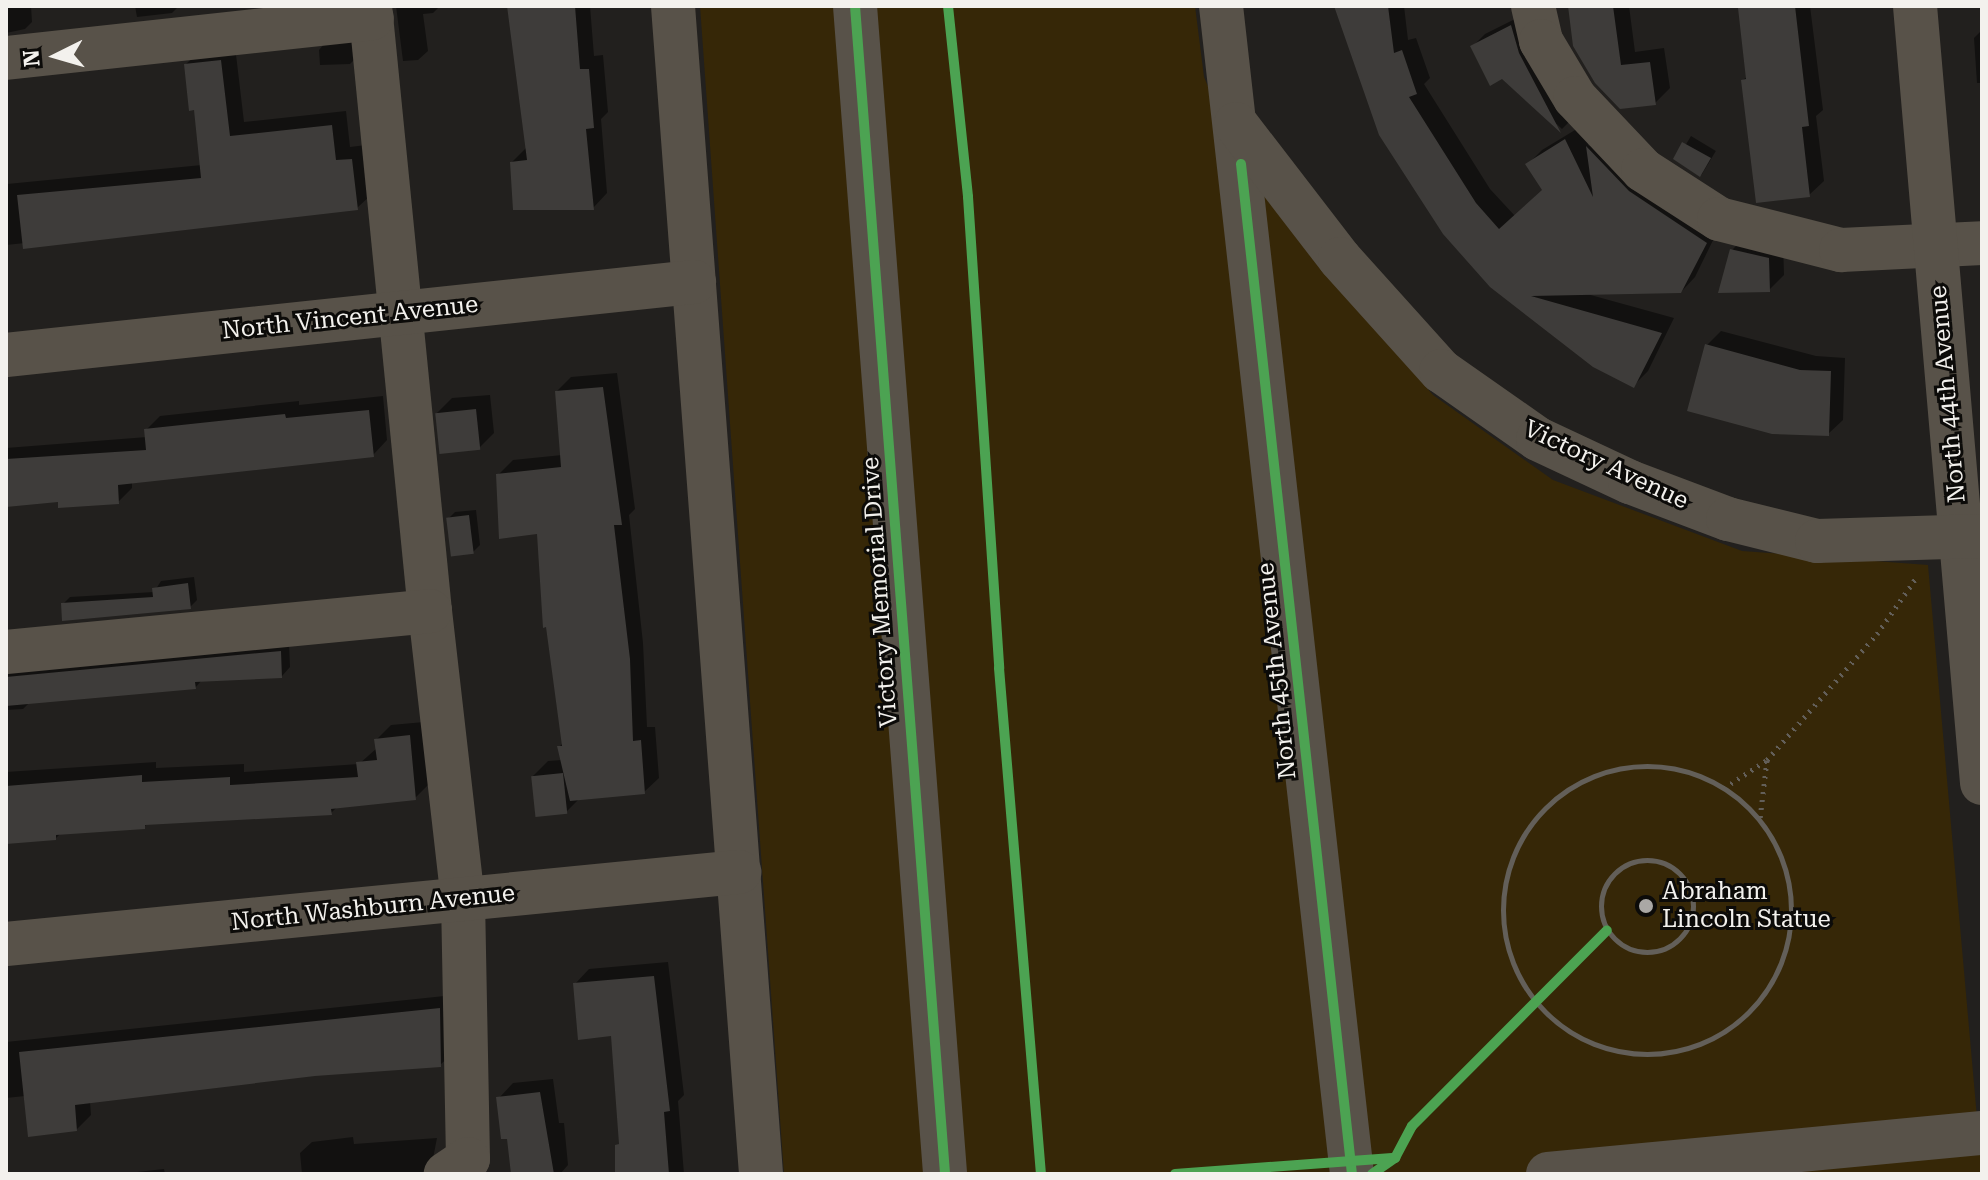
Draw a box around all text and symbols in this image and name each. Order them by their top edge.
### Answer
north arrow [16,16,96,96]
text: N [18,49,45,68]
street label: North 44th Avenue [1924,284,1972,504]
street label: North Vincent Avenue [220,290,480,346]
street label: Victory Avenue [1519,414,1693,516]
street label: Victory Memorial Drive [856,456,904,728]
street label: North 45th Avenue [1251,561,1303,781]
place label: Abraham Lincoln Statue [1662,878,1831,934]
street label: North Washburn Avenue [230,879,516,937]
marker: Abraham Lincoln Statue [1637,897,1655,915]

